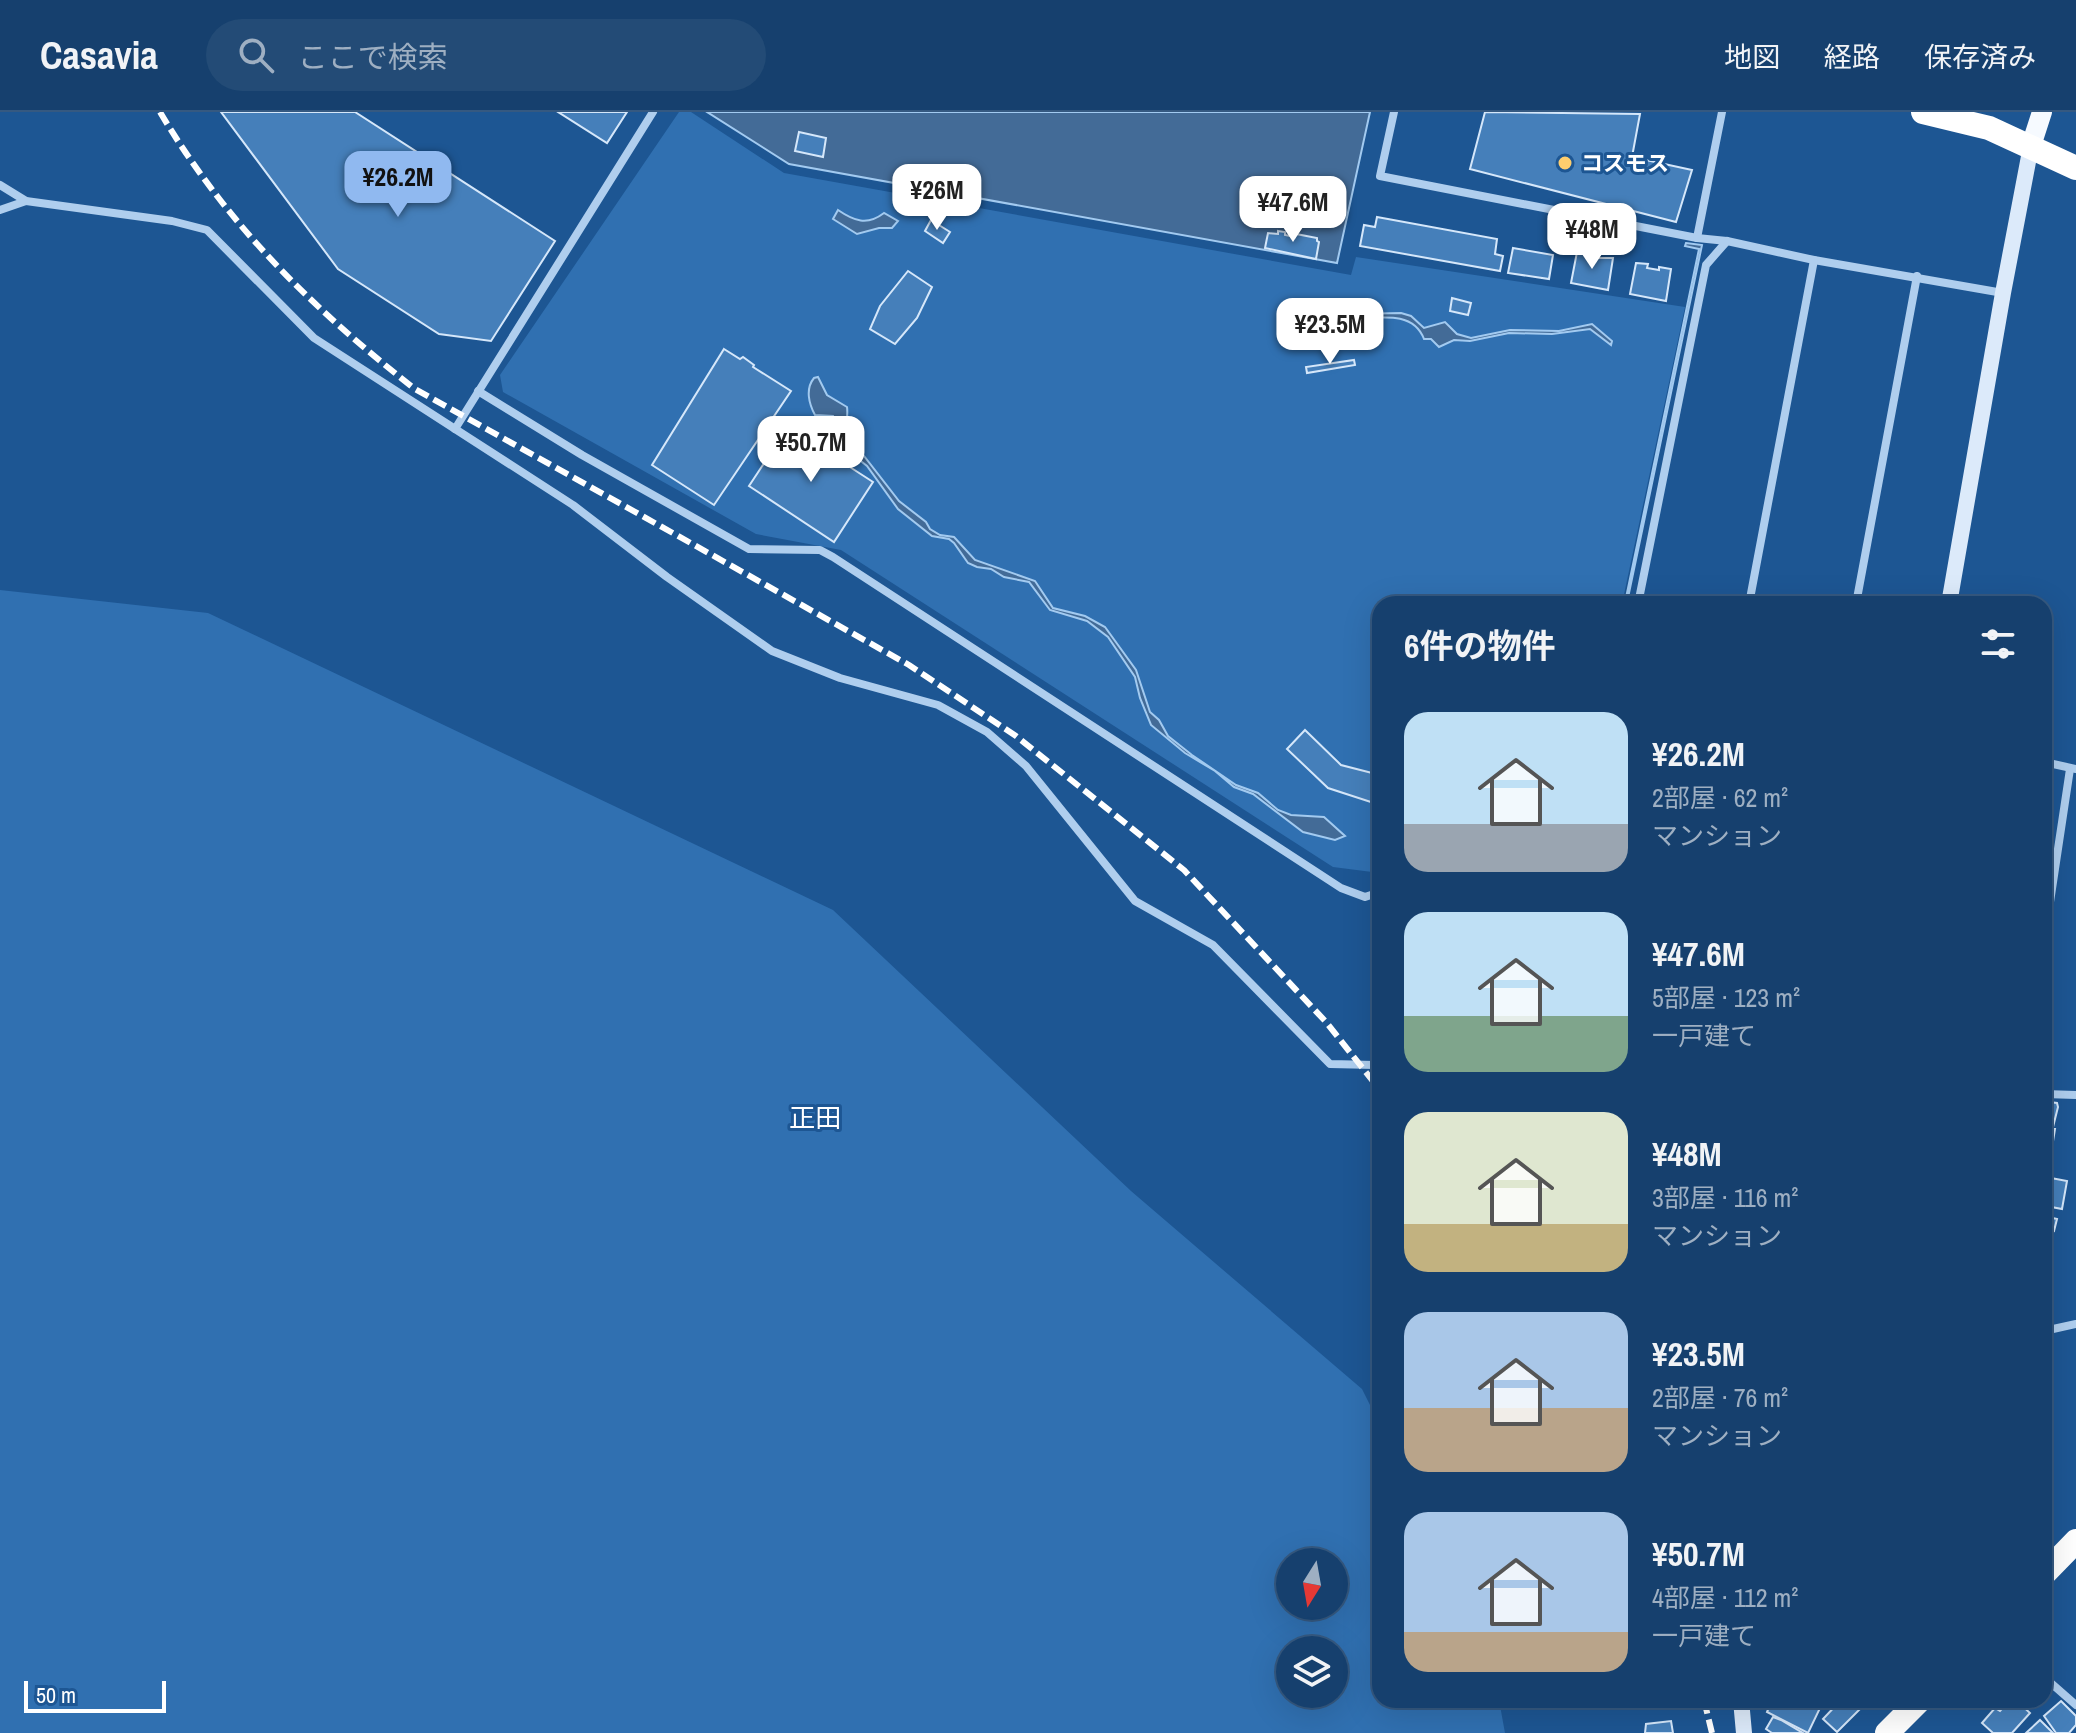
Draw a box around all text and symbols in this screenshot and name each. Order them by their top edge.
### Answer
search box [206,19,766,91]
text: Casavia [40,30,158,81]
icon: search [234,33,278,77]
text: ここで検索 [298,37,448,77]
text: 地図 [1724,38,1780,76]
text: 経路 [1824,38,1880,76]
text: 保存済み [1924,38,2036,76]
place label: コスモス [1581,148,1669,178]
pin: ¥26.2M [333,151,463,219]
marker: コスモス [1556,154,1574,172]
text: ¥26.2M [362,159,434,194]
pin: ¥26M [890,164,984,232]
text: ¥26M [910,172,964,207]
pin: ¥47.6M [1228,176,1358,244]
text: ¥47.6M [1257,184,1329,219]
pin: ¥48M [1545,203,1639,271]
text: ¥48M [1565,211,1619,246]
pin: ¥23.5M [1265,298,1395,366]
text: ¥23.5M [1294,306,1366,341]
pin: ¥50.7M [746,416,876,484]
text: ¥50.7M [775,424,847,459]
icon: filters [1976,622,2020,666]
text: 6件の物件 [1404,623,1556,669]
text: ¥26.2M [1652,731,1745,777]
icon: home [1468,744,1564,840]
text: 2部屋 · 62 m² [1652,780,1788,815]
text: マンション [1652,818,1782,853]
text: ¥47.6M [1652,931,1745,977]
icon: home [1468,944,1564,1040]
text: 5部屋 · 123 m² [1652,980,1800,1015]
text: 一戸建て [1652,1018,1756,1053]
district label: 正田 [789,1100,841,1135]
text: ¥48M [1652,1131,1722,1177]
icon: home [1468,1144,1564,1240]
text: 3部屋 · 116 m² [1652,1180,1798,1215]
text: マンション [1652,1218,1782,1253]
text: ¥23.5M [1652,1331,1745,1377]
icon: home [1468,1344,1564,1440]
text: 2部屋 · 76 m² [1652,1380,1788,1415]
text: マンション [1652,1418,1782,1453]
text: ¥50.7M [1652,1531,1745,1577]
icon: home [1468,1544,1564,1640]
north arrow [1276,1548,1348,1620]
map controls [1276,1548,1348,1708]
text: 4部屋 · 112 m² [1652,1580,1798,1615]
text: 一戸建て [1652,1618,1756,1653]
button: layers [1276,1636,1348,1708]
scale bar [24,1677,166,1713]
text: 50 m [36,1680,76,1710]

